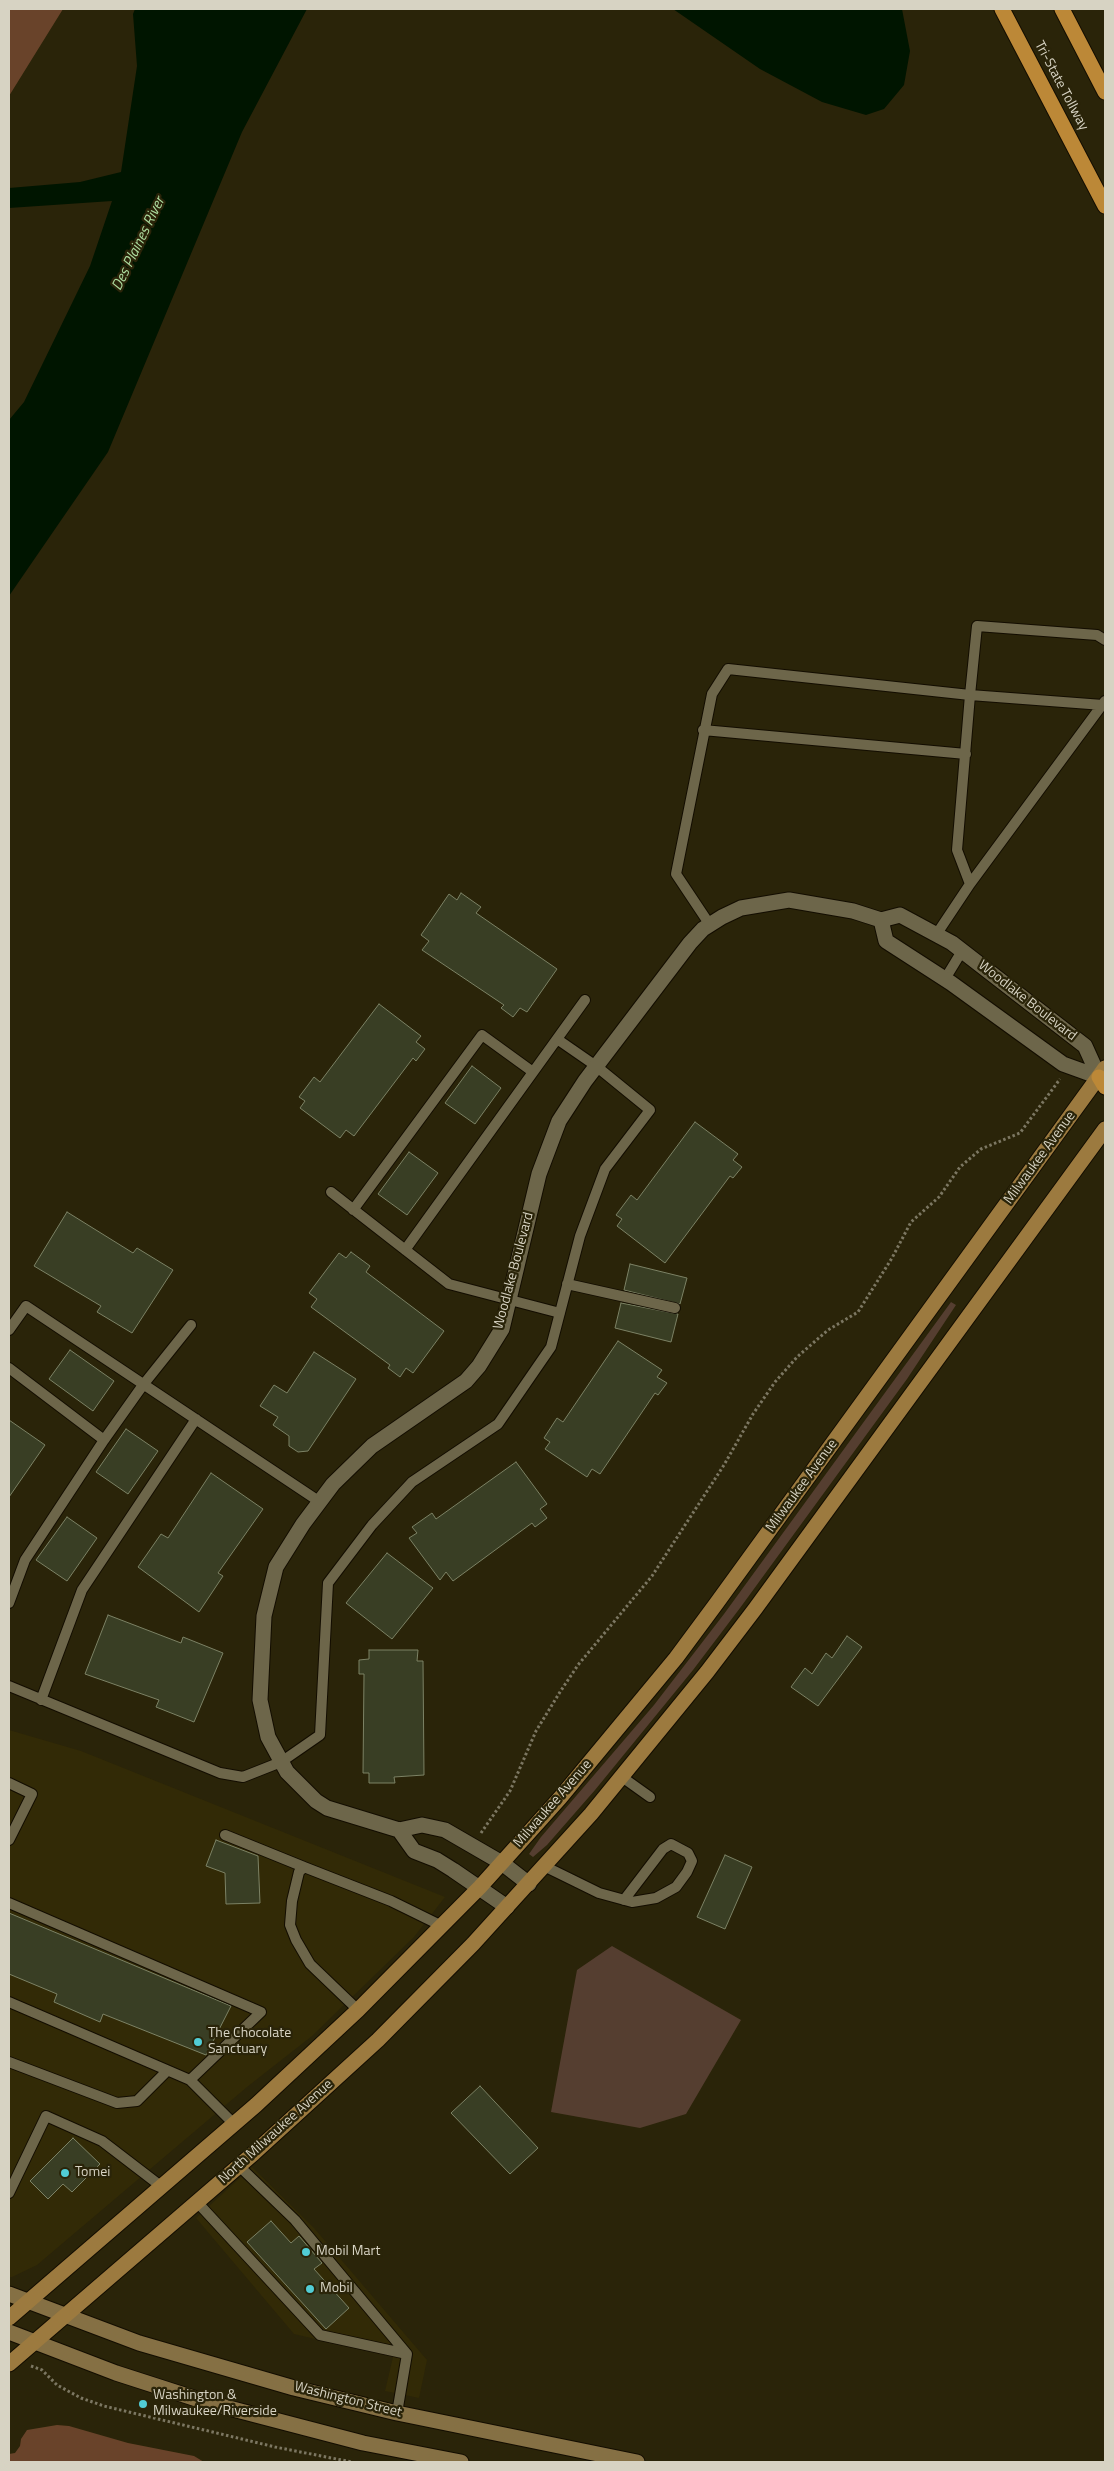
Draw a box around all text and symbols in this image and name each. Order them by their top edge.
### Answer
street label: Tri-State Tollway [1030,39,1092,133]
water label: Des Plaines River [109,194,169,294]
street label: Woodlake Boulevard [974,957,1080,1045]
street label: Milwaukee Avenue [1001,1108,1079,1208]
street label: Woodlake Boulevard [490,1211,538,1331]
street label: Milwaukee Avenue [763,1436,841,1536]
street label: Milwaukee Avenue [510,1757,596,1851]
place label: The Chocolate Sanctuary [208,2026,291,2058]
marker: The Chocolate Sanctuary [192,2036,204,2048]
street label: North Milwaukee Avenue [215,2076,337,2188]
place label: Tomei [75,2165,110,2181]
marker: Tomei [59,2167,71,2179]
place label: Mobil Mart [316,2244,380,2260]
marker: Mobil Mart [300,2246,312,2258]
place label: Mobil [320,2281,353,2297]
marker: Mobil [304,2283,316,2295]
street label: Washington Street [293,2379,403,2421]
place label: Washington & Milwaukee/Riverside [153,2388,277,2420]
marker: Washington & Milwaukee/Riverside [137,2398,149,2410]

